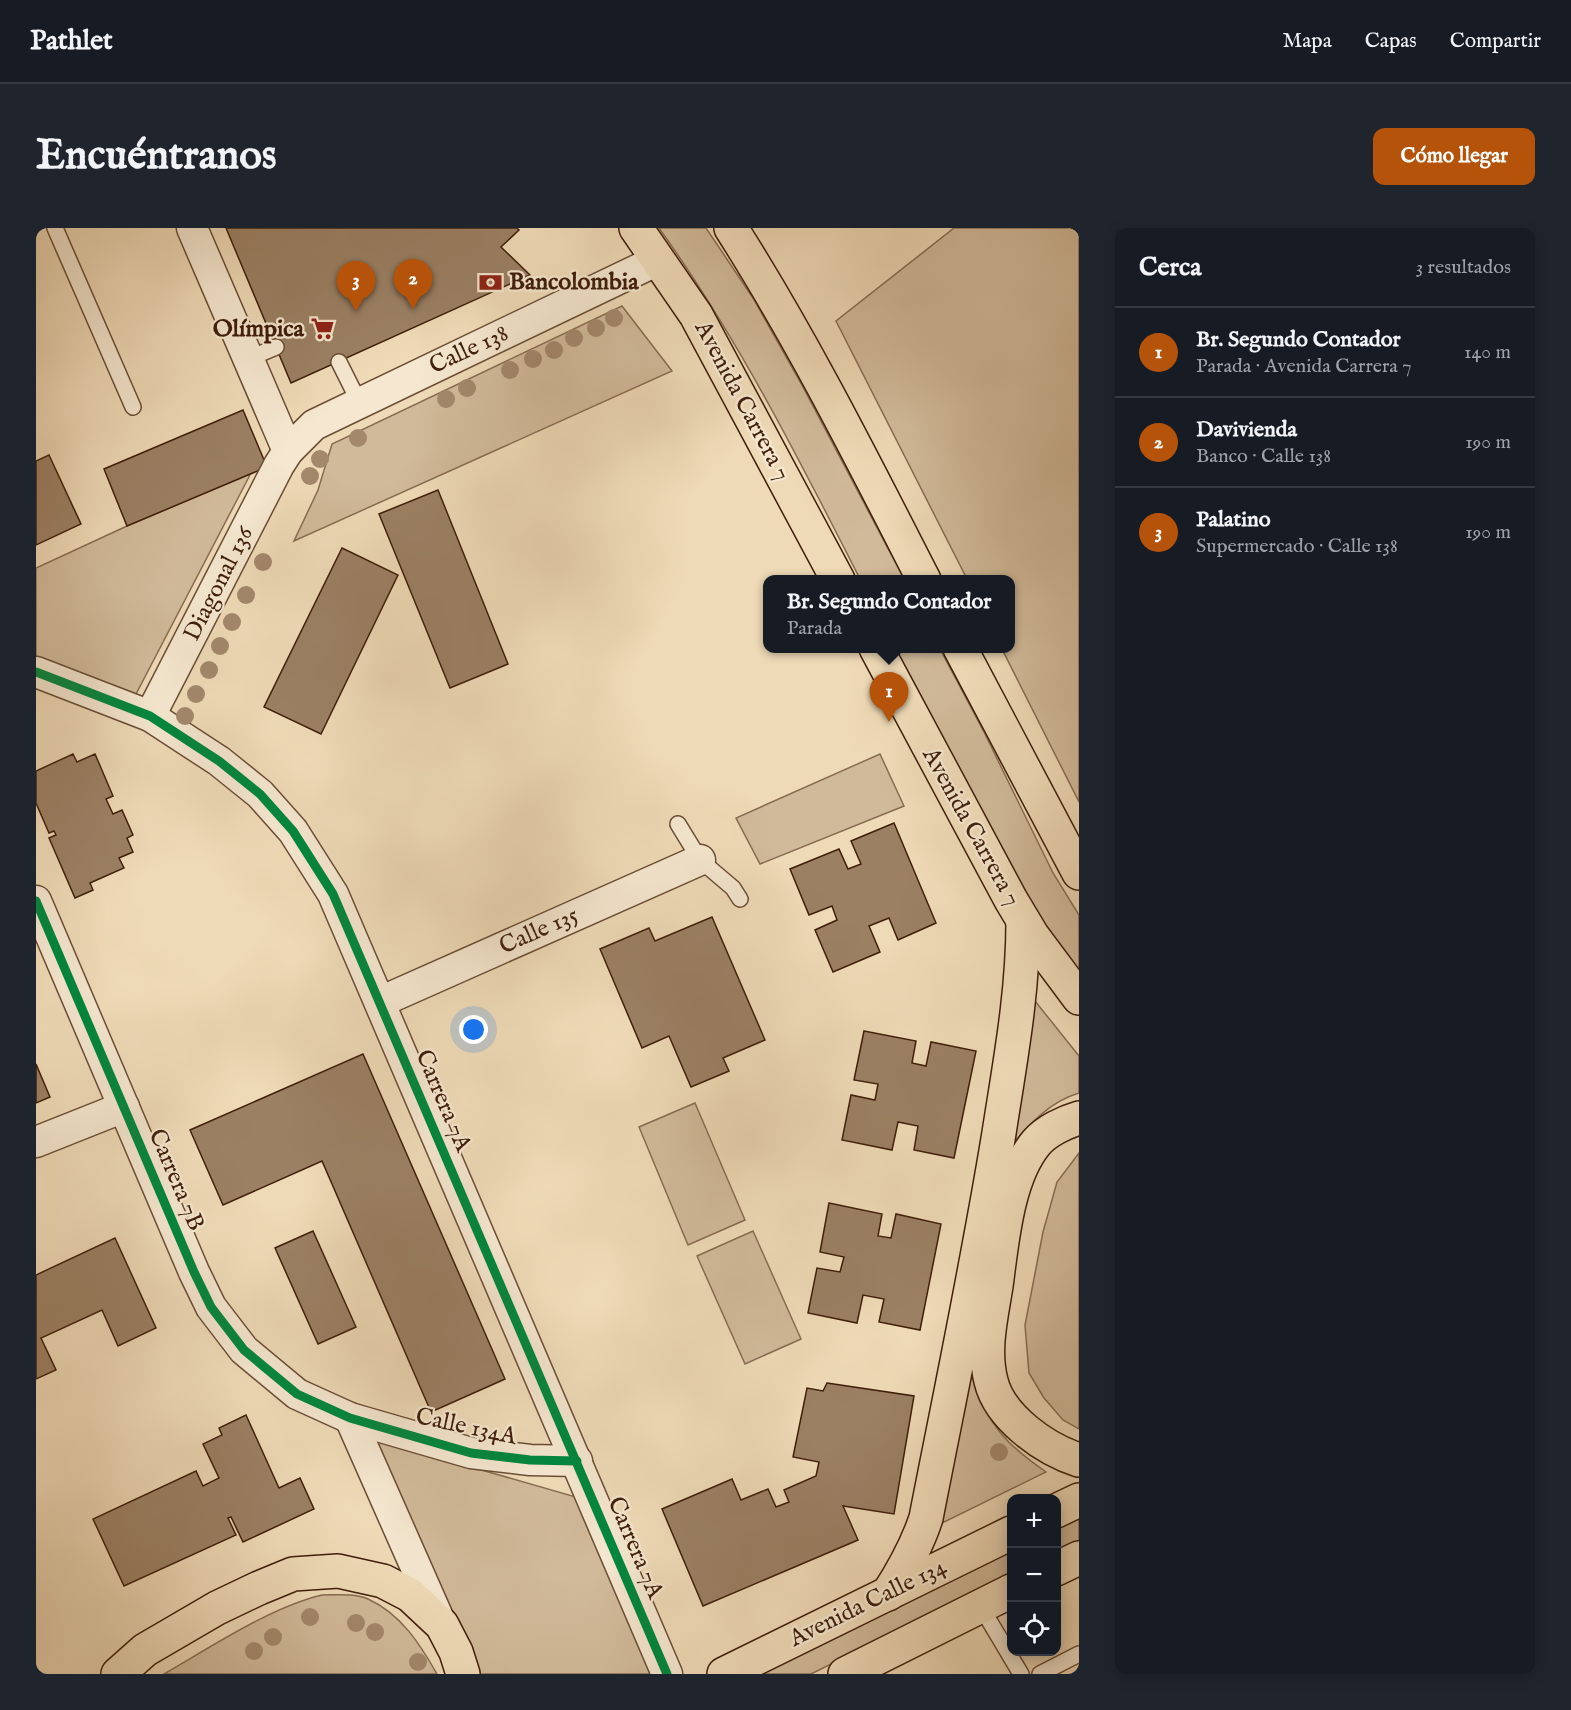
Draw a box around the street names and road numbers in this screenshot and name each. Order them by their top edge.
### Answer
street label: Avenida Carrera 7 [686,315,797,486]
street label: Calle 138 [424,318,514,382]
street label: Diagonal 136 [177,521,262,647]
street label: Avenida Carrera 7 [914,741,1027,912]
street label: Calle 135 [495,900,584,962]
street label: Carrera 7A [408,1045,479,1157]
street label: Carrera 7B [141,1124,211,1236]
street label: Calle 134A [413,1401,520,1453]
street label: Carrera 7A [600,1492,671,1604]
street label: Avenida Calle 134 [783,1551,952,1655]

